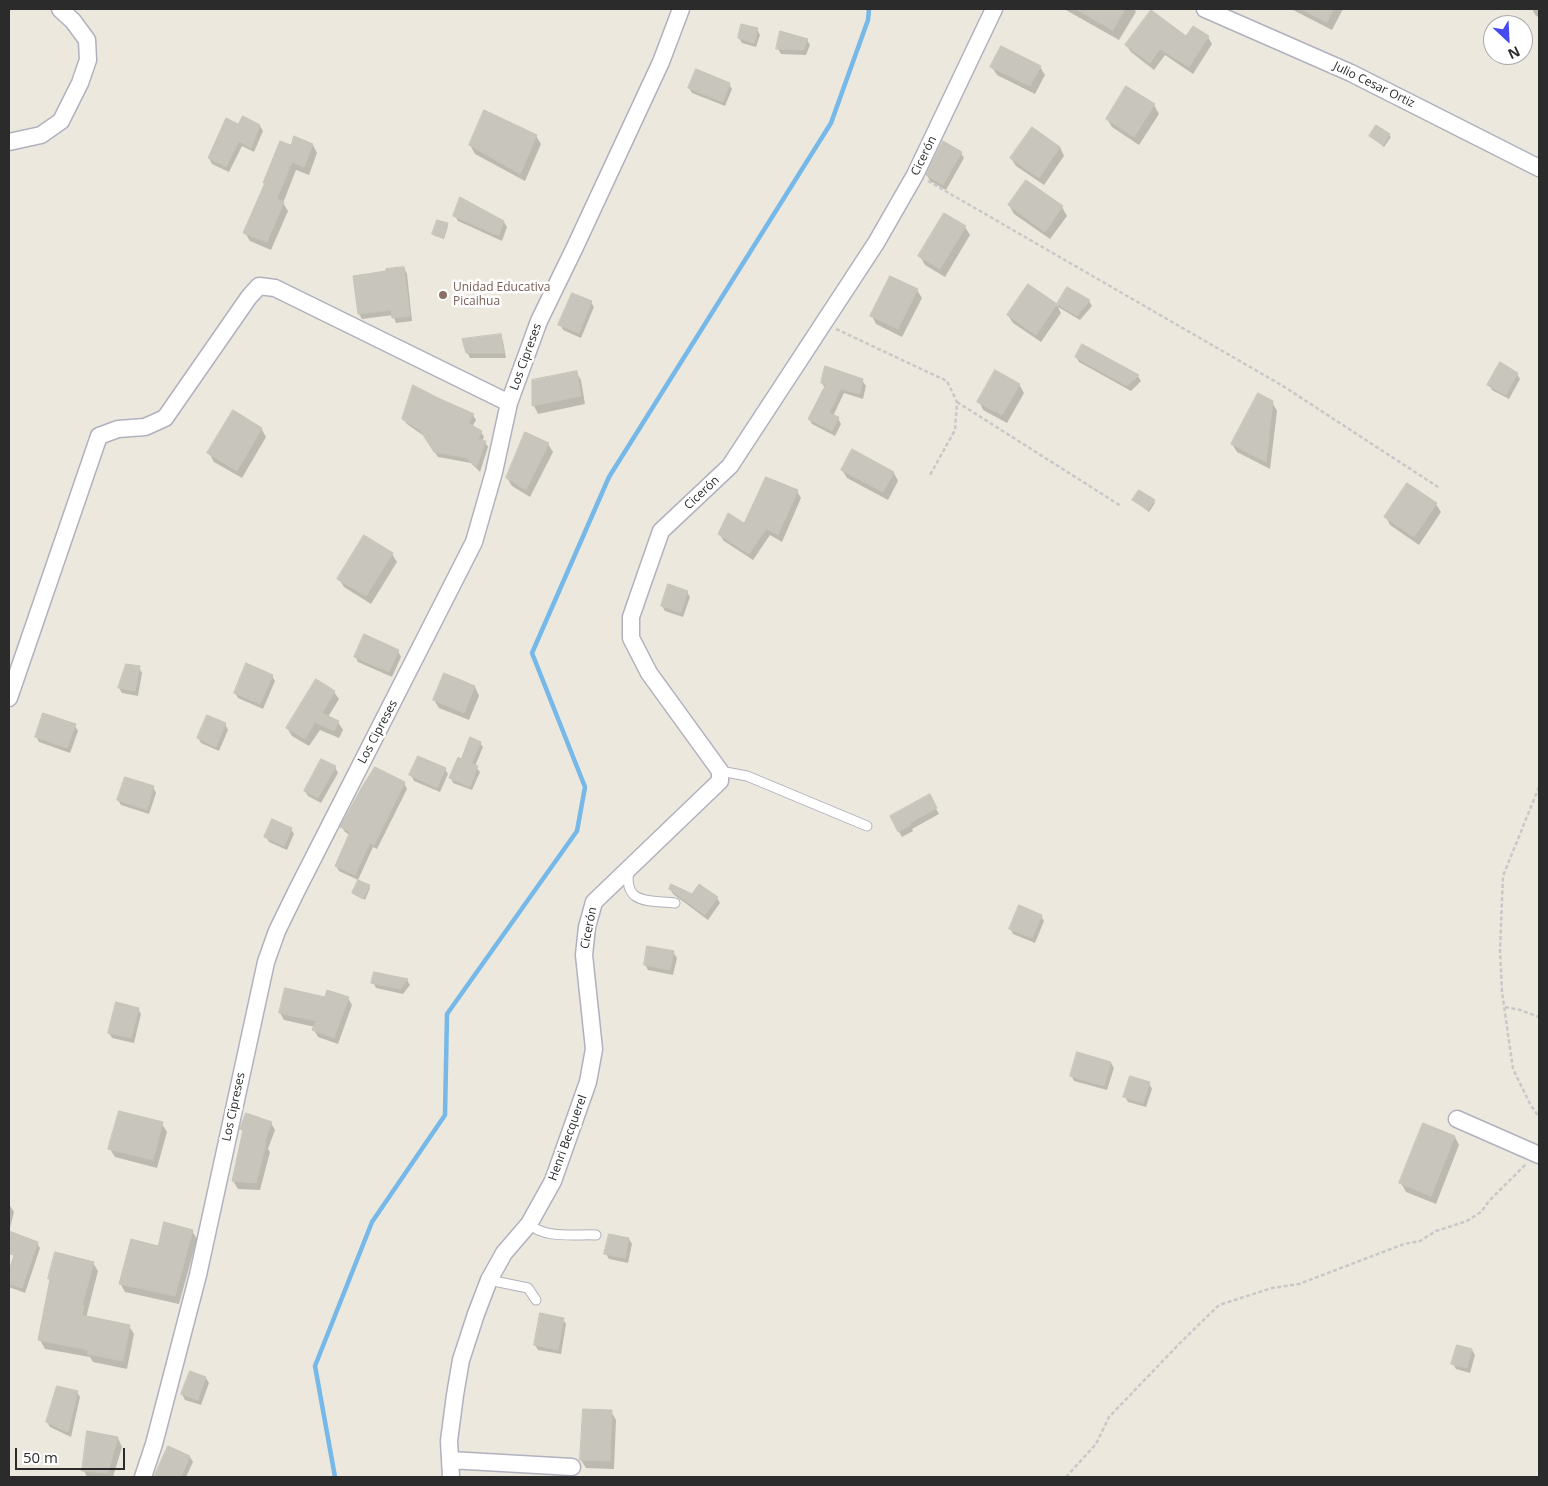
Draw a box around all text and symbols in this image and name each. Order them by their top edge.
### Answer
north arrow [1483,15,1533,65]
text: N [1505,42,1523,64]
street label: Julio Cesar Ortiz [1331,59,1417,111]
street label: Cicerón [908,134,940,178]
place label: Unidad Educativa Picaihua [453,281,550,309]
marker: Unidad Educativa Picaihua [437,289,449,301]
street label: Los Cipreses [507,322,545,392]
street label: Cicerón [682,473,722,513]
street label: Los Cipreses [355,698,401,766]
street label: Cicerón [578,906,600,950]
street label: Los Cipreses [220,1071,248,1143]
street label: Henri Becquerel [546,1093,590,1183]
scale bar [18,1438,128,1470]
text: 50 m [23,1447,58,1467]

